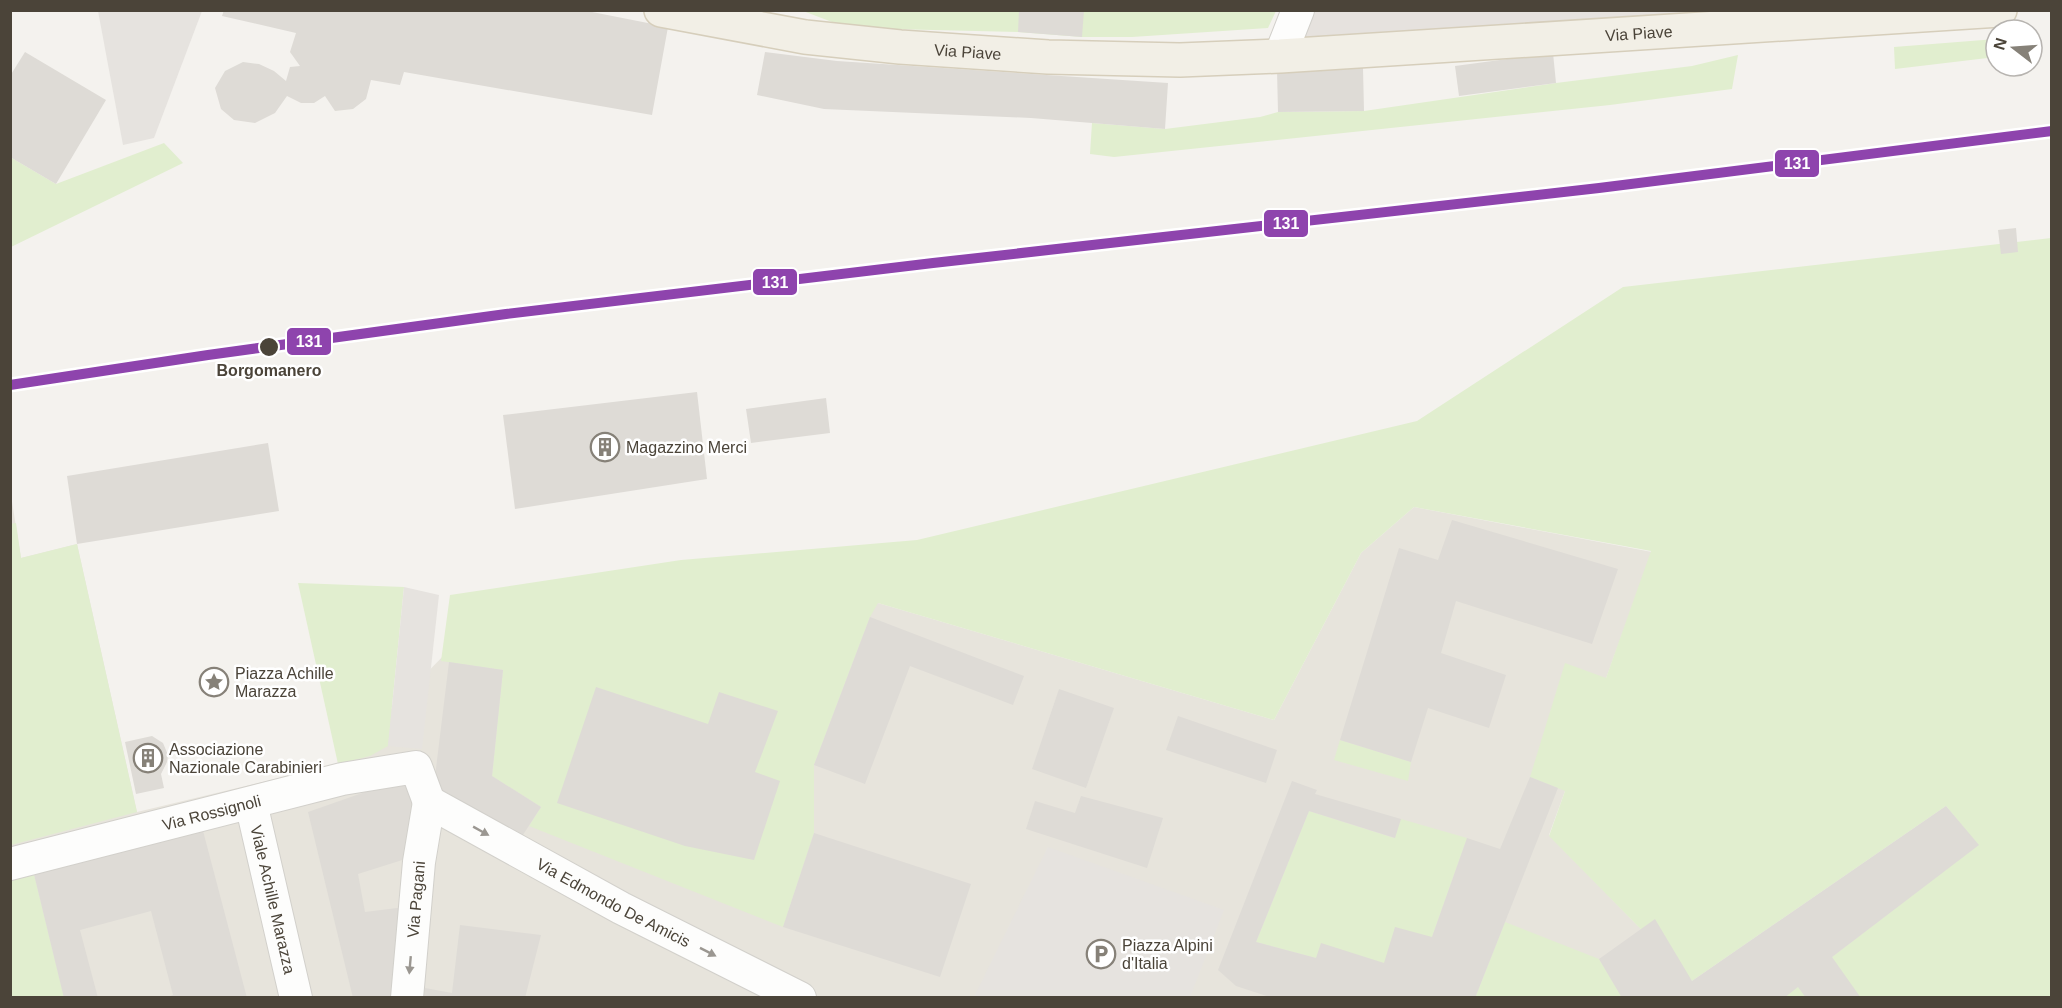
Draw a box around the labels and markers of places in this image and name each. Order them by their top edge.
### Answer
marker: Borgomanero [258,336,280,358]
place label: Borgomanero [217,362,322,379]
building icon: Magazzino Merci [589,431,621,463]
place label: Magazzino Merci [626,439,747,456]
place label: Piazza Achille Marazza [235,665,334,700]
place icon: Piazza Achille Marazza [198,666,230,698]
place label: Associazione Nazionale Carabinieri [169,741,322,776]
building icon: Associazione Nazionale Carabinieri [132,742,164,774]
place label: Piazza Alpini d'Italia [1122,937,1213,972]
parking icon: Piazza Alpini d'Italia [1085,938,1117,970]

